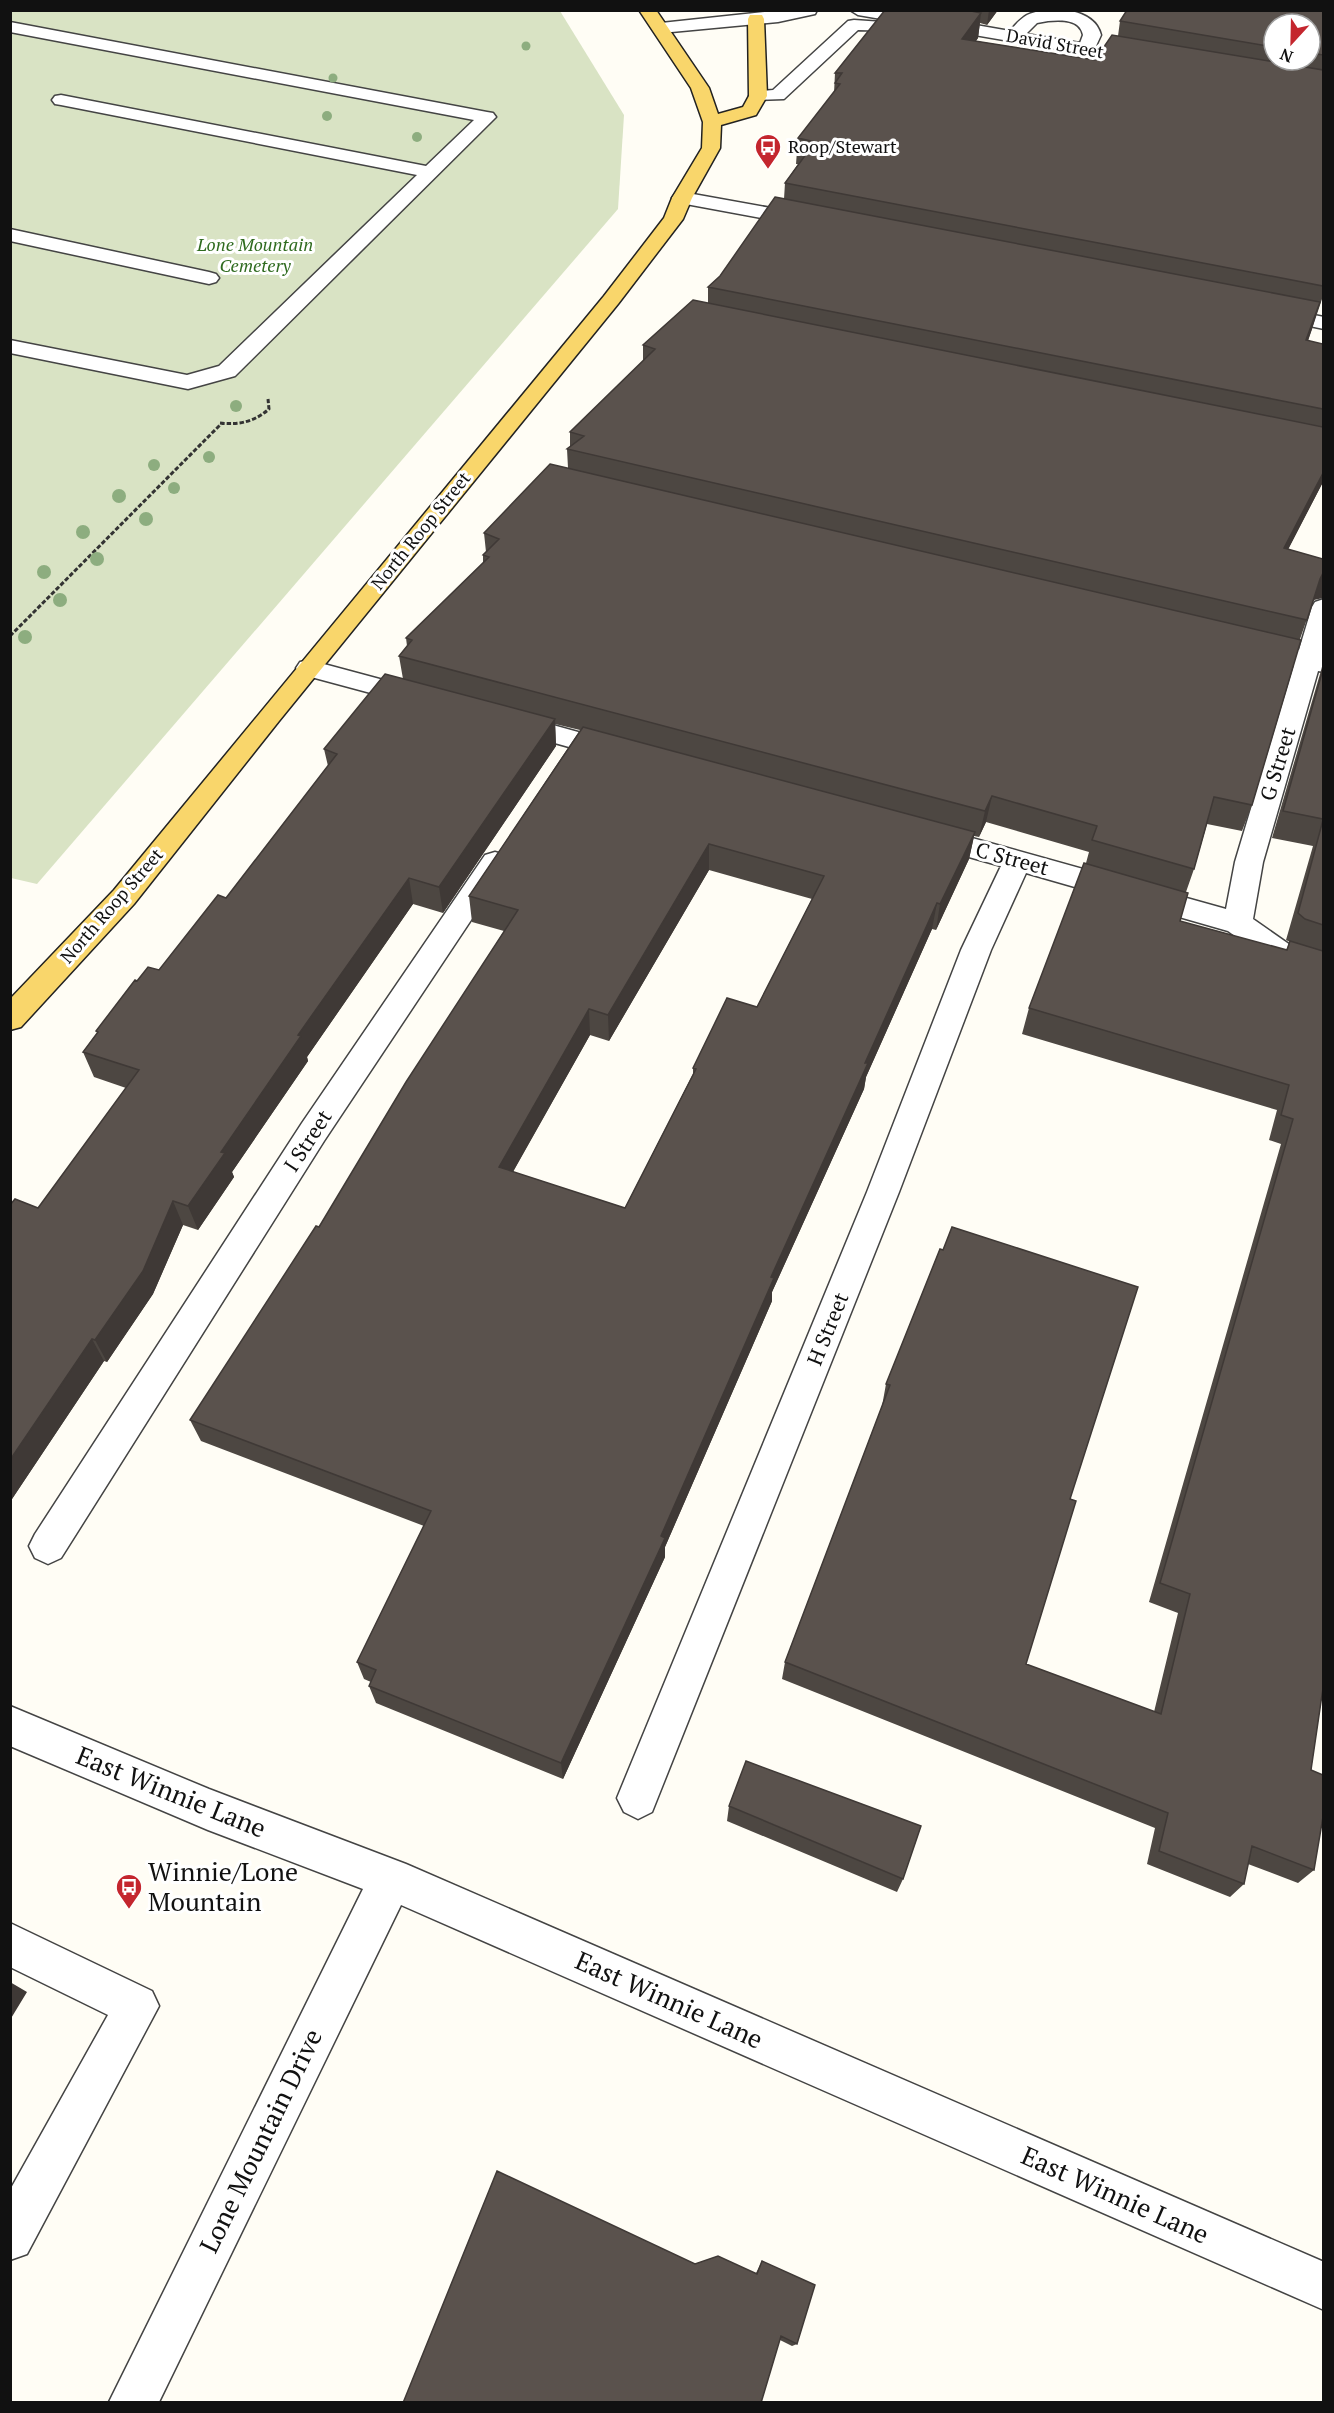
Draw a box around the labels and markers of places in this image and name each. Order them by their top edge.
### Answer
bus stop icon: Roop/Stewart [753,132,783,170]
place label: Roop/Stewart [788,134,897,158]
place label: Winnie/Lone Mountain [148,1854,298,1918]
bus stop icon: Winnie/Lone Mountain [114,1872,144,1910]

